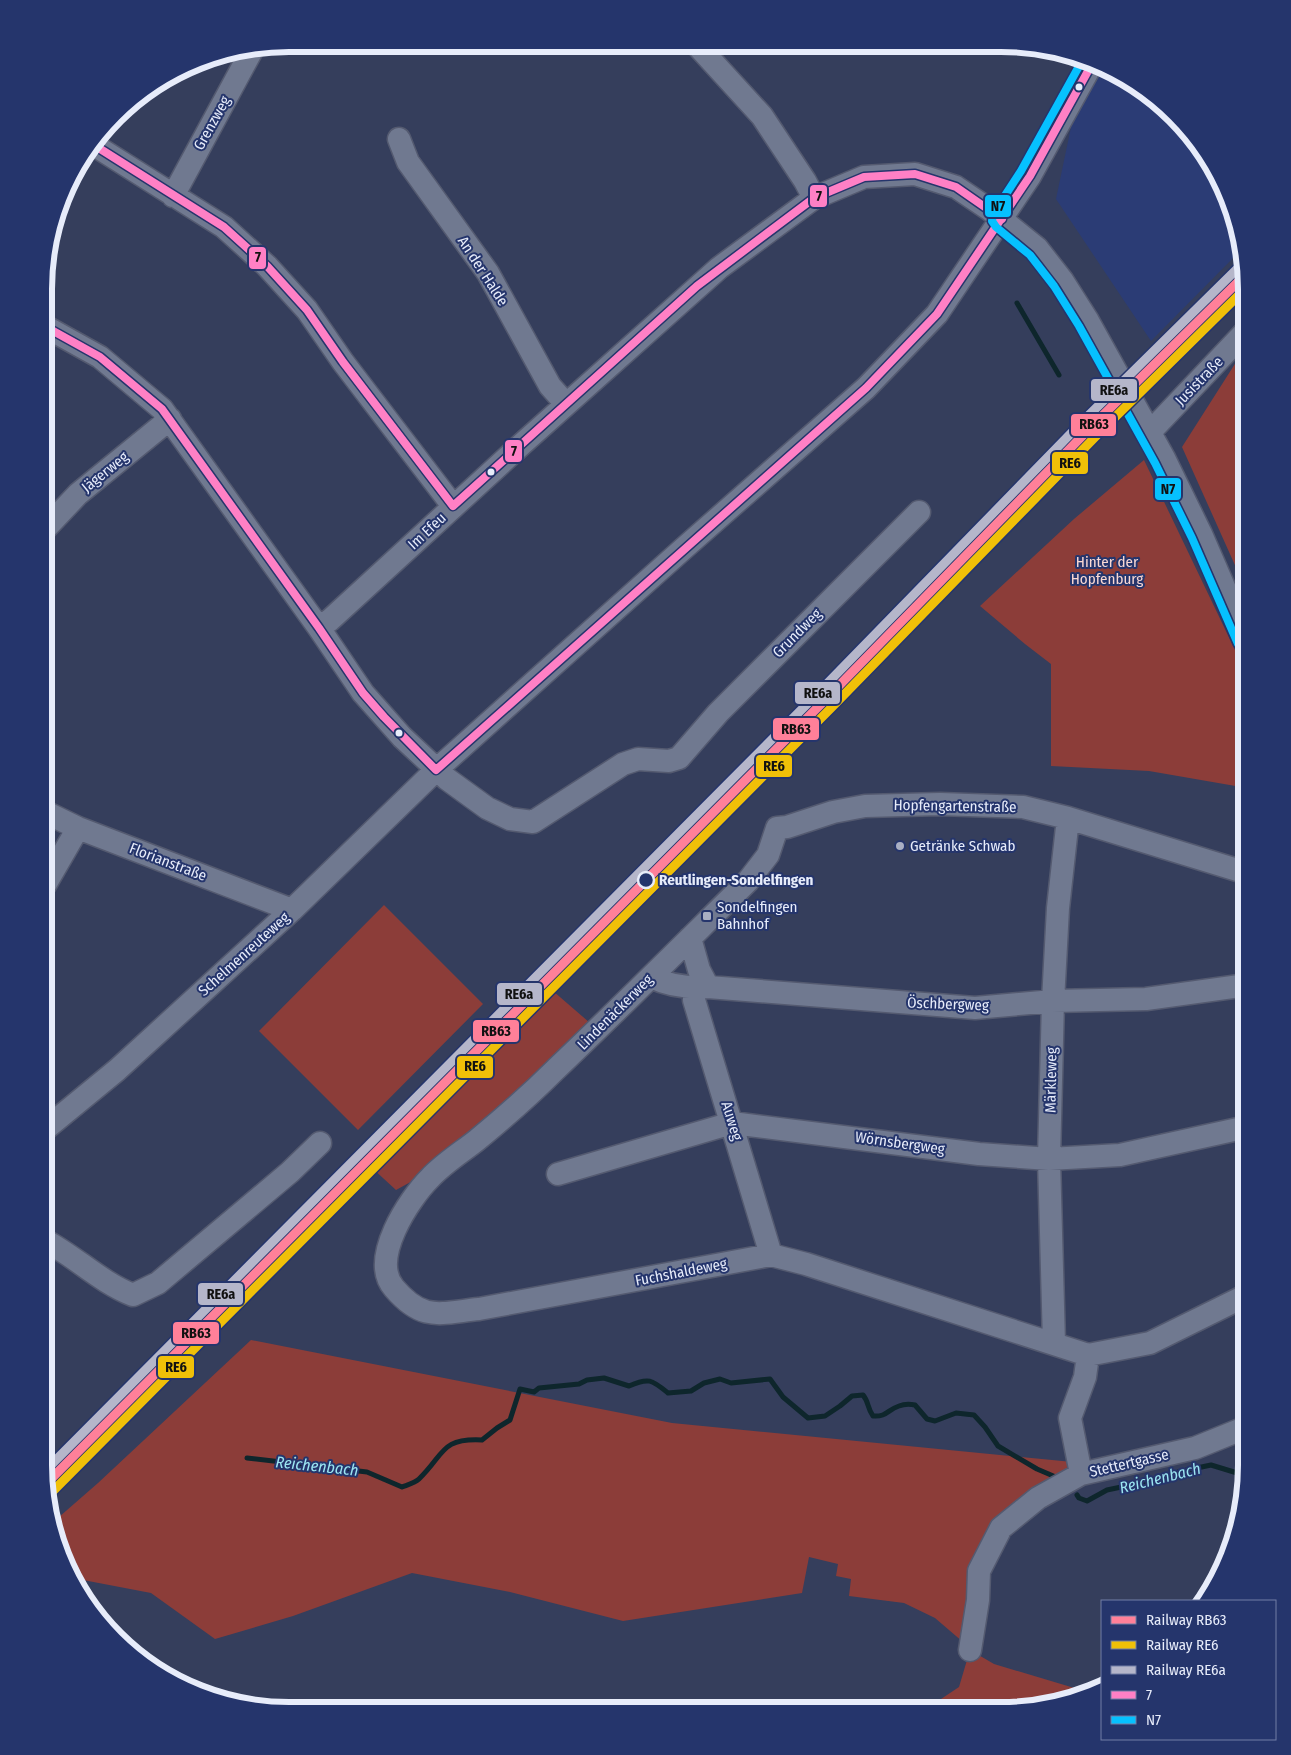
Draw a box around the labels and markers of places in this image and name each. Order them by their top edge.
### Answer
unlabelled marker [1074,82,1084,92]
unlabelled marker [486,467,496,477]
unlabelled marker [394,728,404,738]
place label: Getränke Schwab [910,837,1015,855]
marker: Getränke Schwab [894,840,906,852]
marker: Reutlingen-Sondelfingen [637,871,655,889]
place label: Reutlingen-Sondelfingen [659,871,814,889]
place label: Sondelfingen Bahnhof [717,898,798,933]
marker: Sondelfingen Bahnhof [701,910,713,922]

